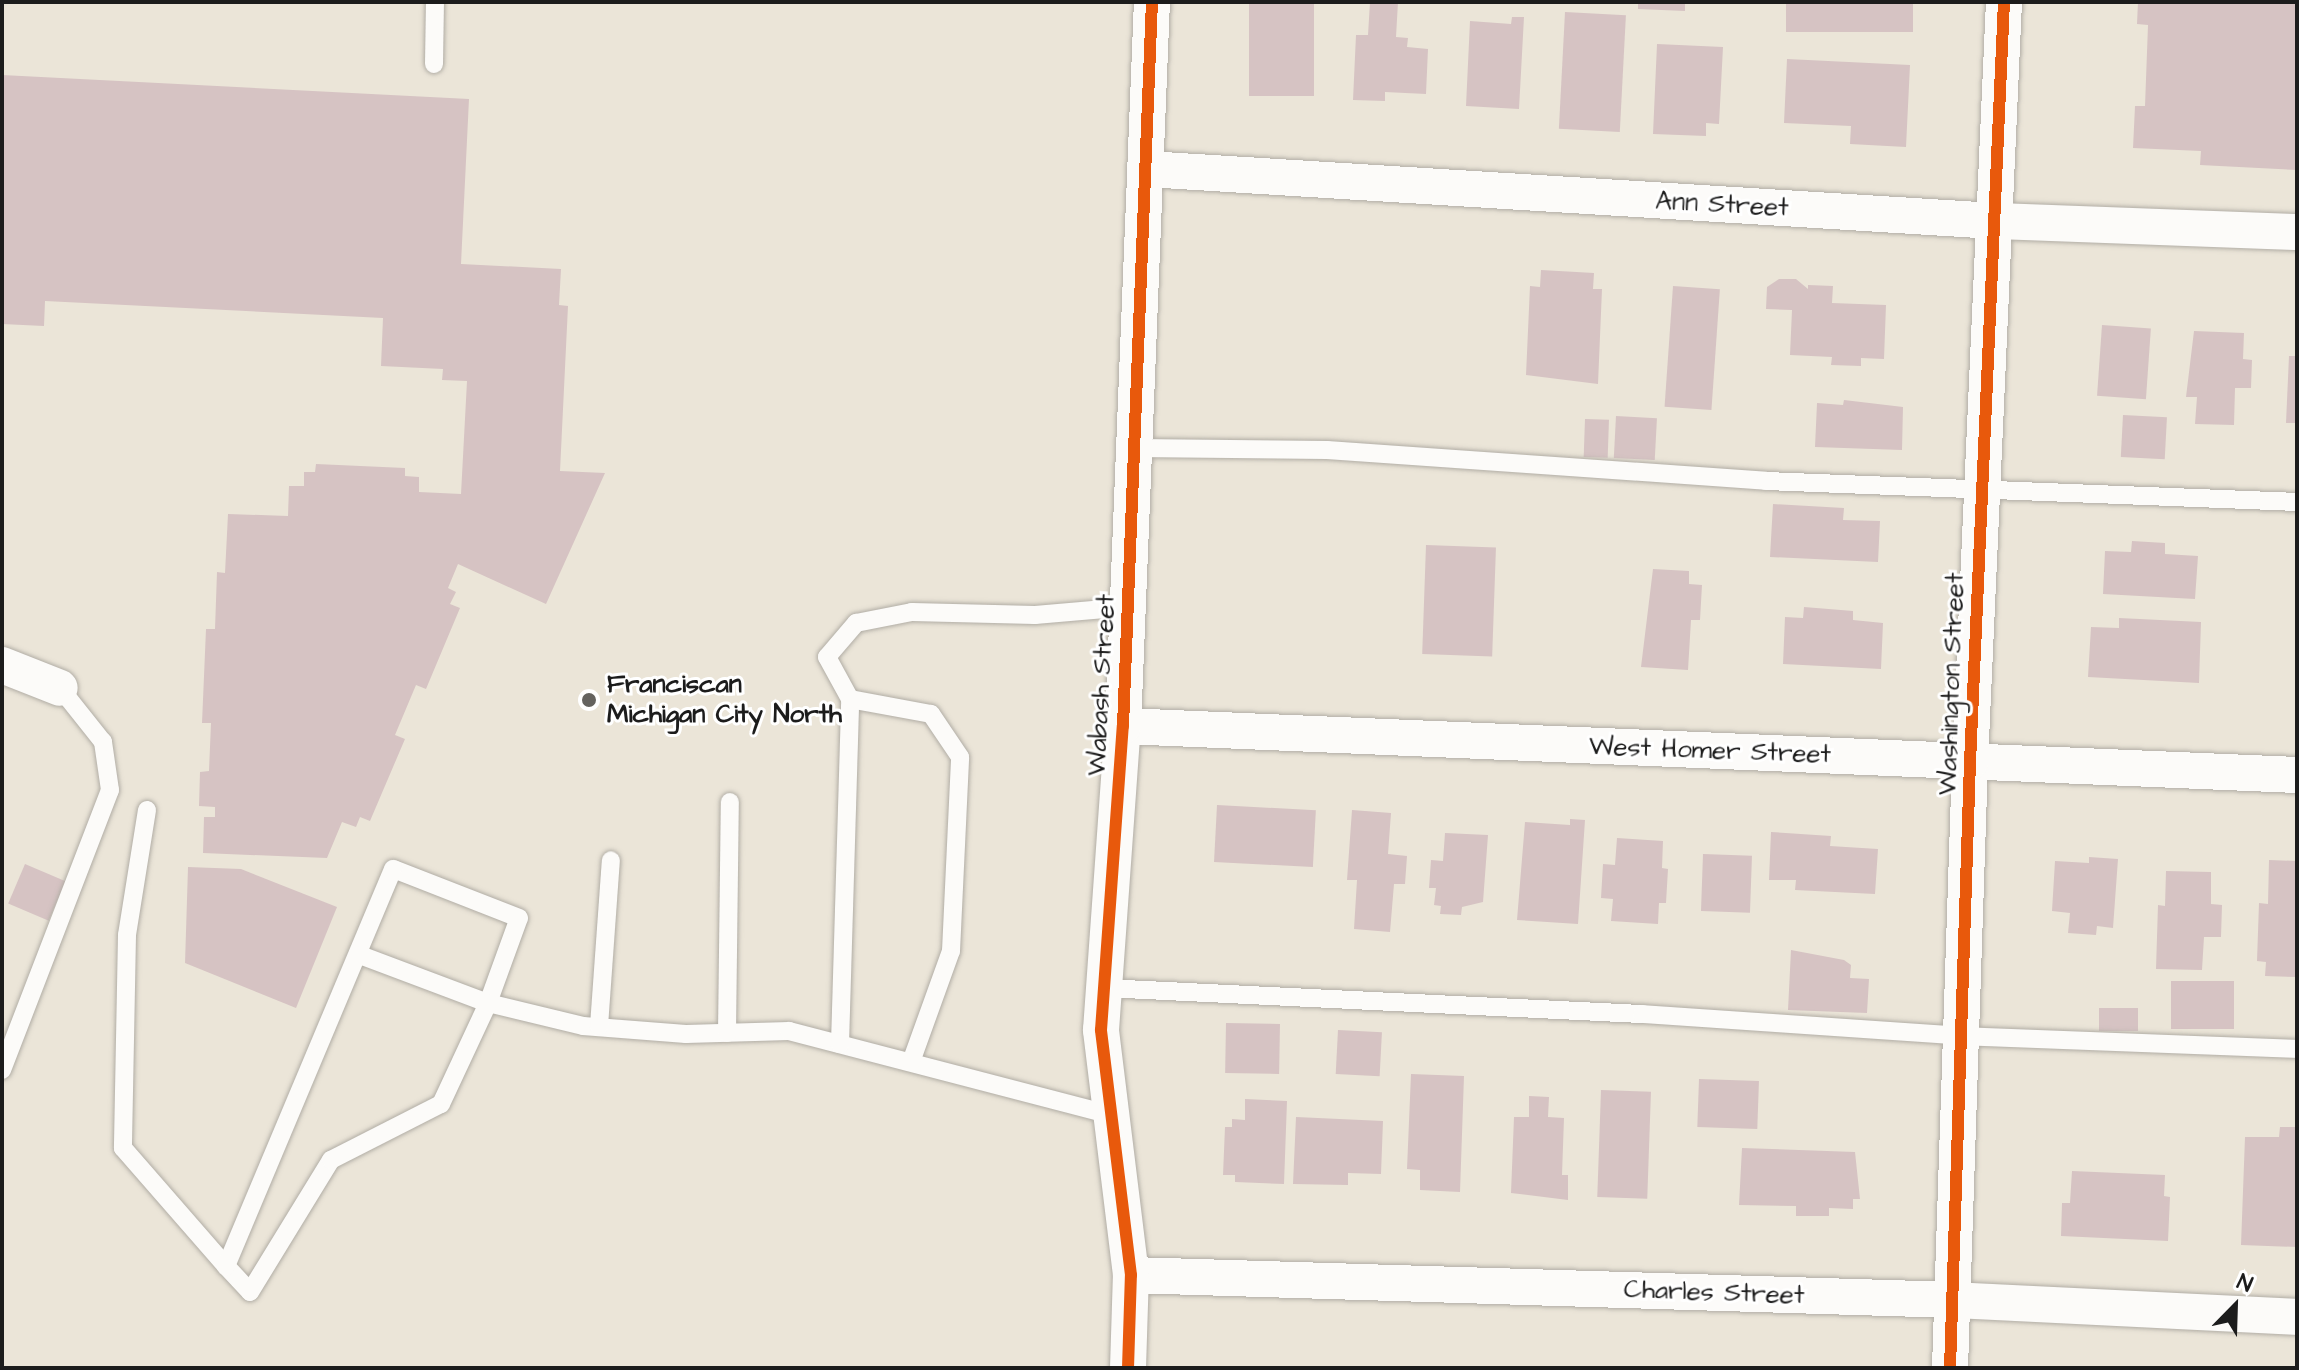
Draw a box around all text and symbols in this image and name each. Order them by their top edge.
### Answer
street label: Ann Street [1655,186,1789,224]
street label: Washington Street [1933,572,1971,796]
street label: Wabash Street [1082,593,1122,777]
place label: Franciscan Michigan City North [607,669,842,730]
marker: Franciscan Michigan City North [578,689,600,711]
street label: West Homer Street [1588,731,1832,771]
north arrow [2195,1266,2275,1346]
text: N [2232,1266,2257,1300]
street label: Charles Street [1623,1274,1805,1312]

